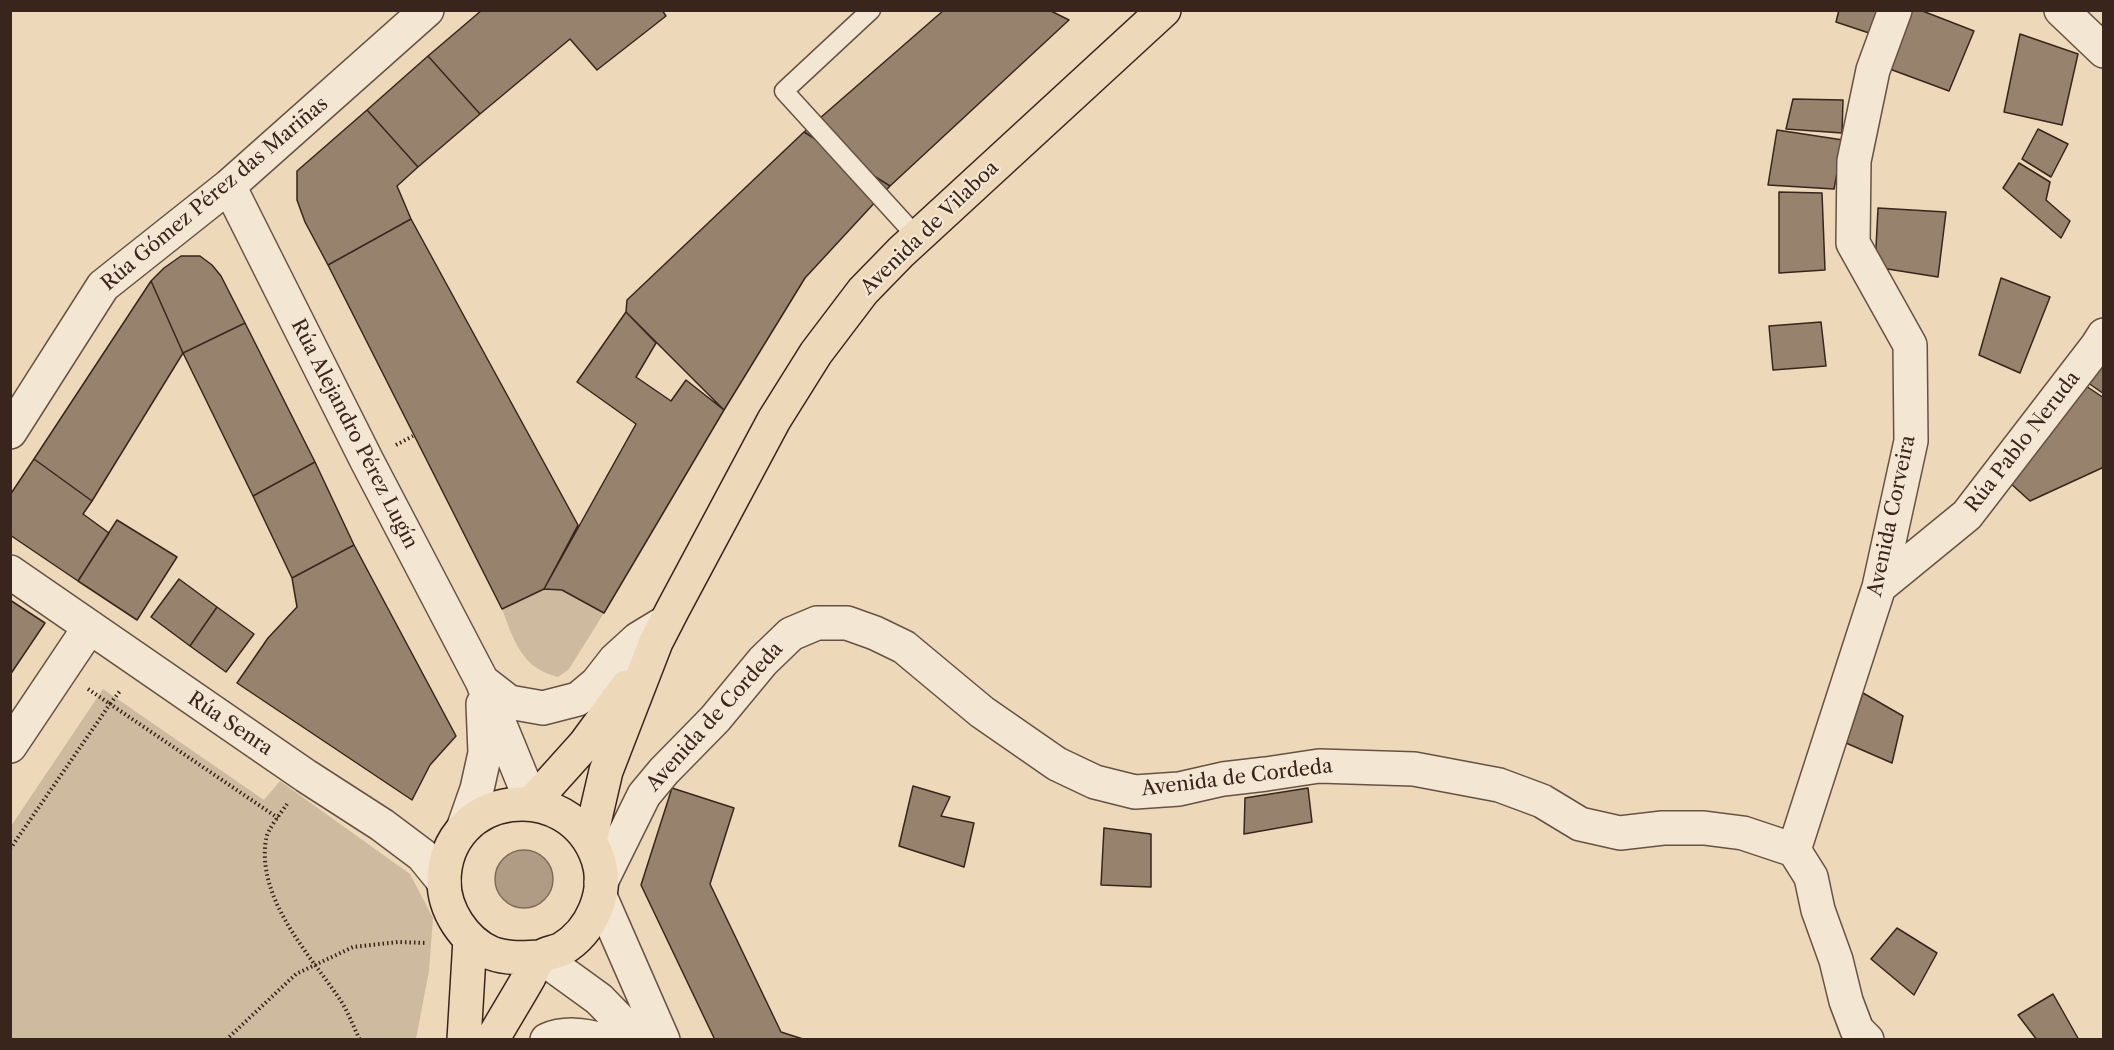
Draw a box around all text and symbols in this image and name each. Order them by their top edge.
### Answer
street label: Rúa Gómez Pérez das Mariñas [97,92,333,296]
street label: Avenida de Vilaboa [856,156,1004,300]
street label: Rúa Alejandro Pérez Lugín [286,315,422,553]
street label: Rúa Pablo Neruda [1961,367,2085,517]
street label: Avenida Corveira [1863,433,1921,599]
street label: Avenida de Cordeda [642,637,788,797]
street label: Rúa Senra [183,687,277,761]
street label: Avenida de Cordeda [1140,754,1334,802]

